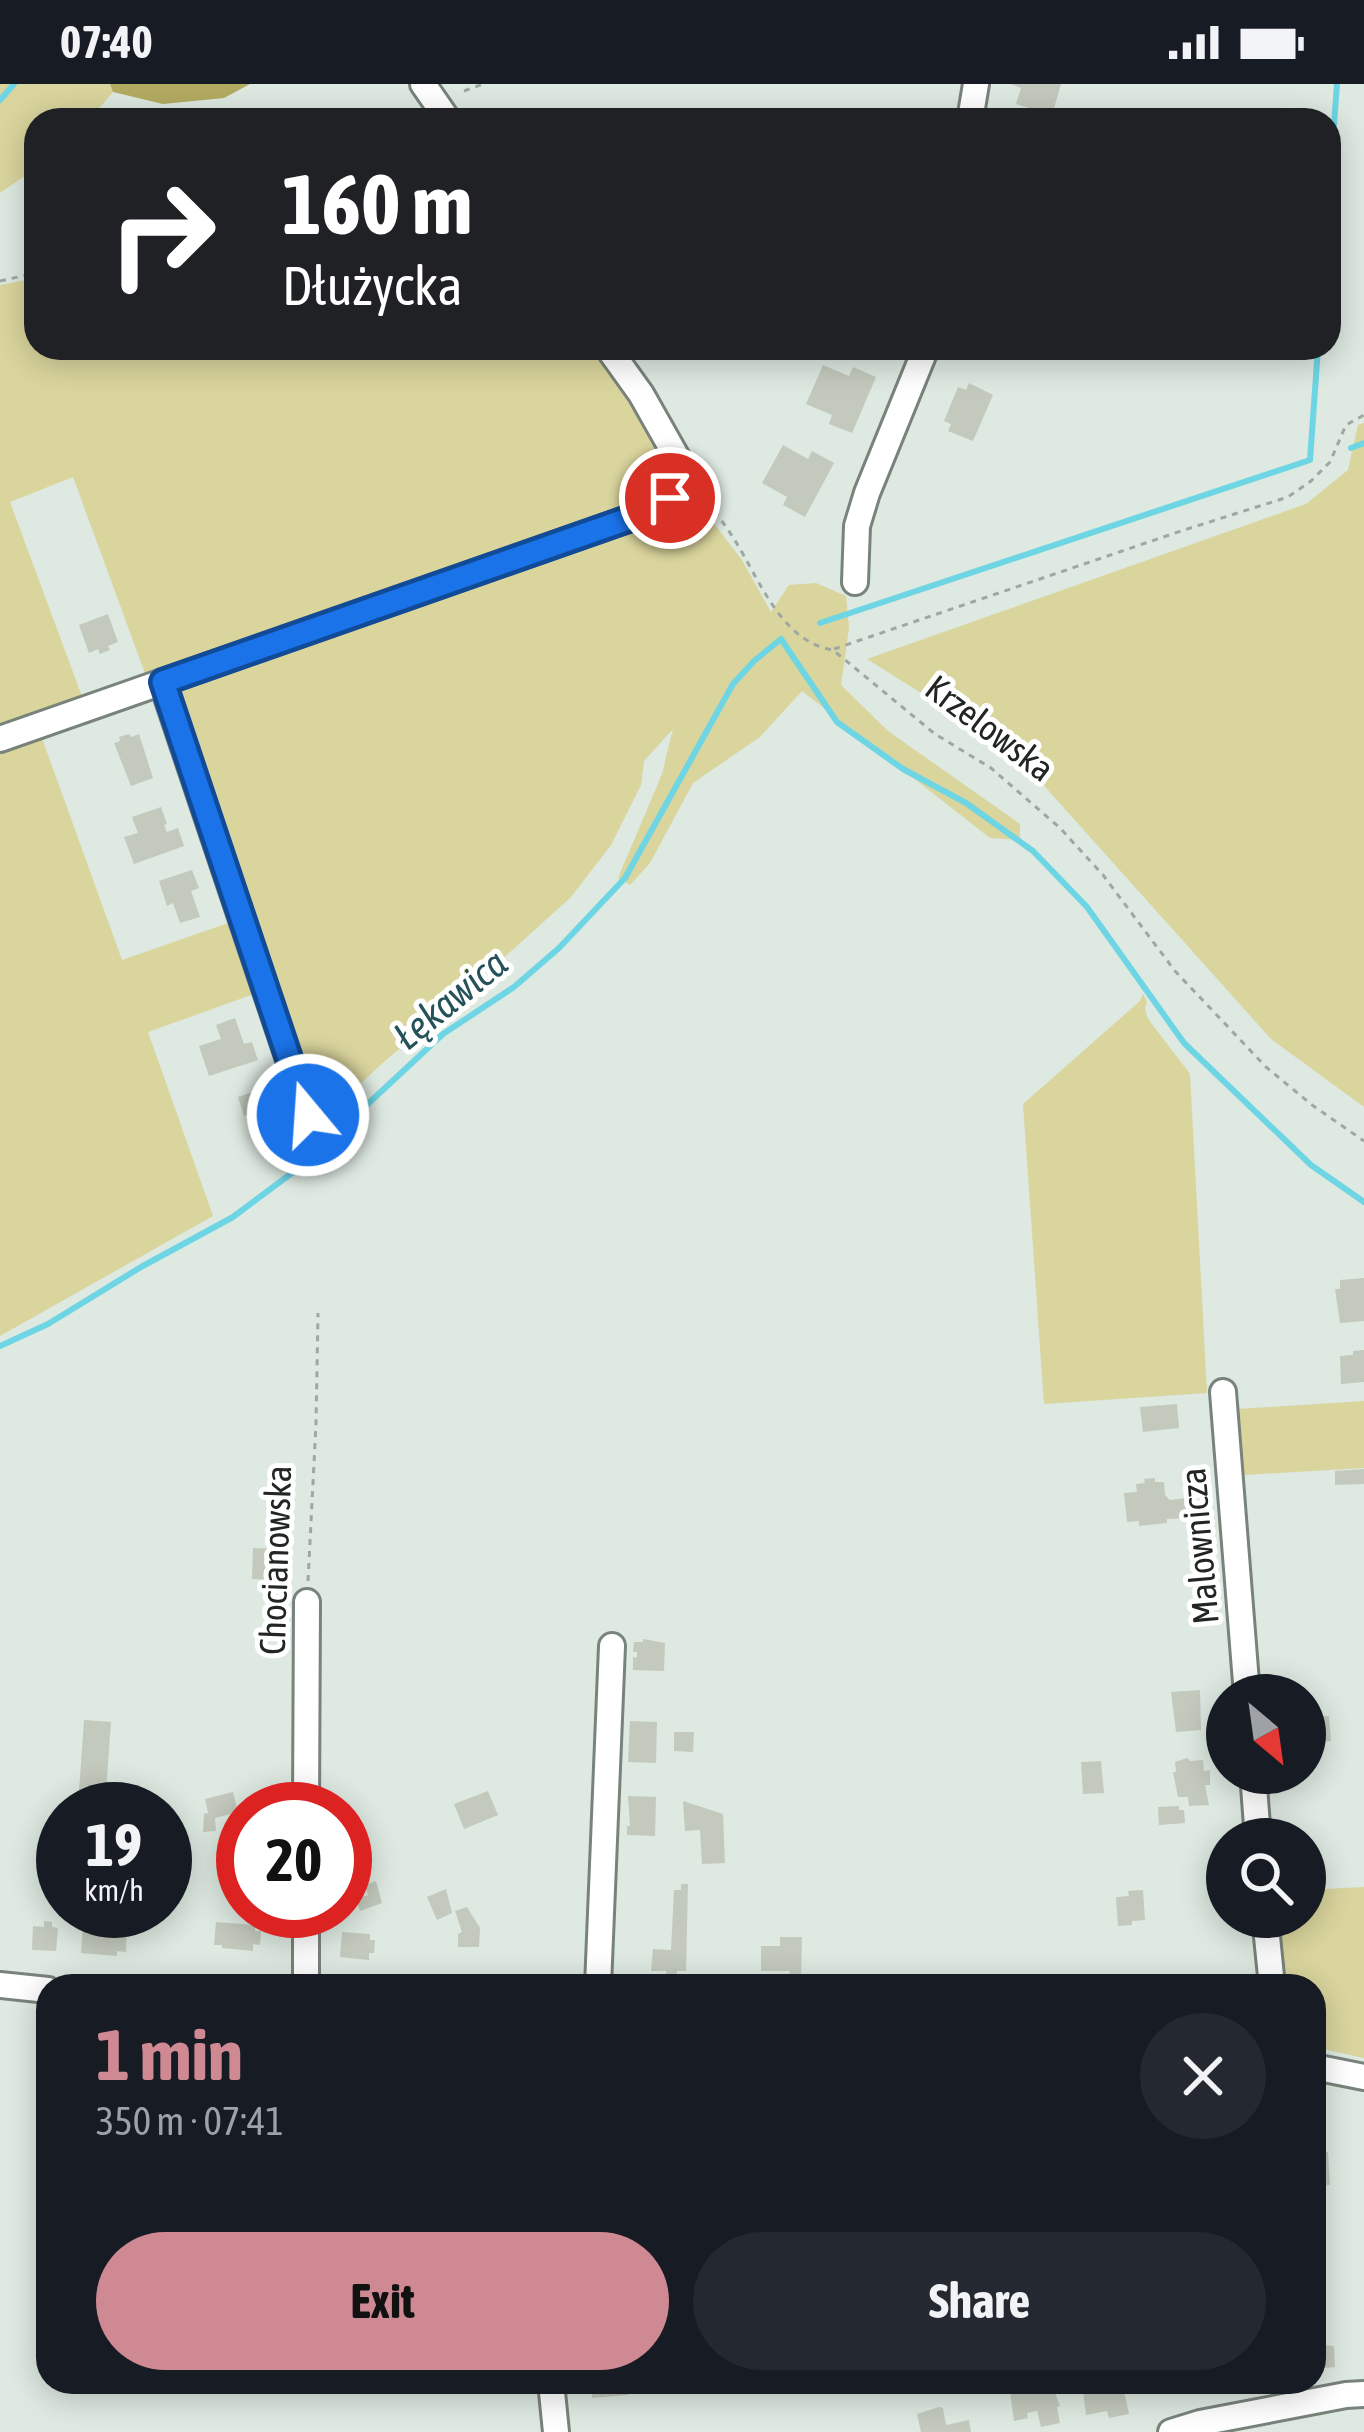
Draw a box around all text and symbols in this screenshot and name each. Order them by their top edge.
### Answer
text: 07:40 [60,16,153,68]
icon: right [84,156,240,312]
text: 160 m [282,156,472,252]
text: Dłużycka [282,255,463,316]
pin [619,447,721,549]
icon: arrive [637,465,703,531]
street label: Krzelowska [918,666,1062,790]
water label: Łękawica [385,940,515,1058]
position arrow [245,1052,371,1178]
street label: Chocianowska [251,1464,299,1656]
street label: Malownicza [1171,1466,1227,1626]
north arrow [1206,1674,1326,1794]
map controls [1206,1674,1326,1938]
speed limit sign: 20 [216,1782,372,1938]
text: 19 [86,1810,142,1879]
button: search [1206,1818,1326,1938]
text: km/h [84,1873,144,1907]
text: 1 min [96,2013,243,2095]
button: close [1140,2013,1266,2139]
text: 350 m · 07:41 [96,2099,284,2143]
button: Exit [96,2232,669,2370]
button: Share [693,2232,1266,2370]

